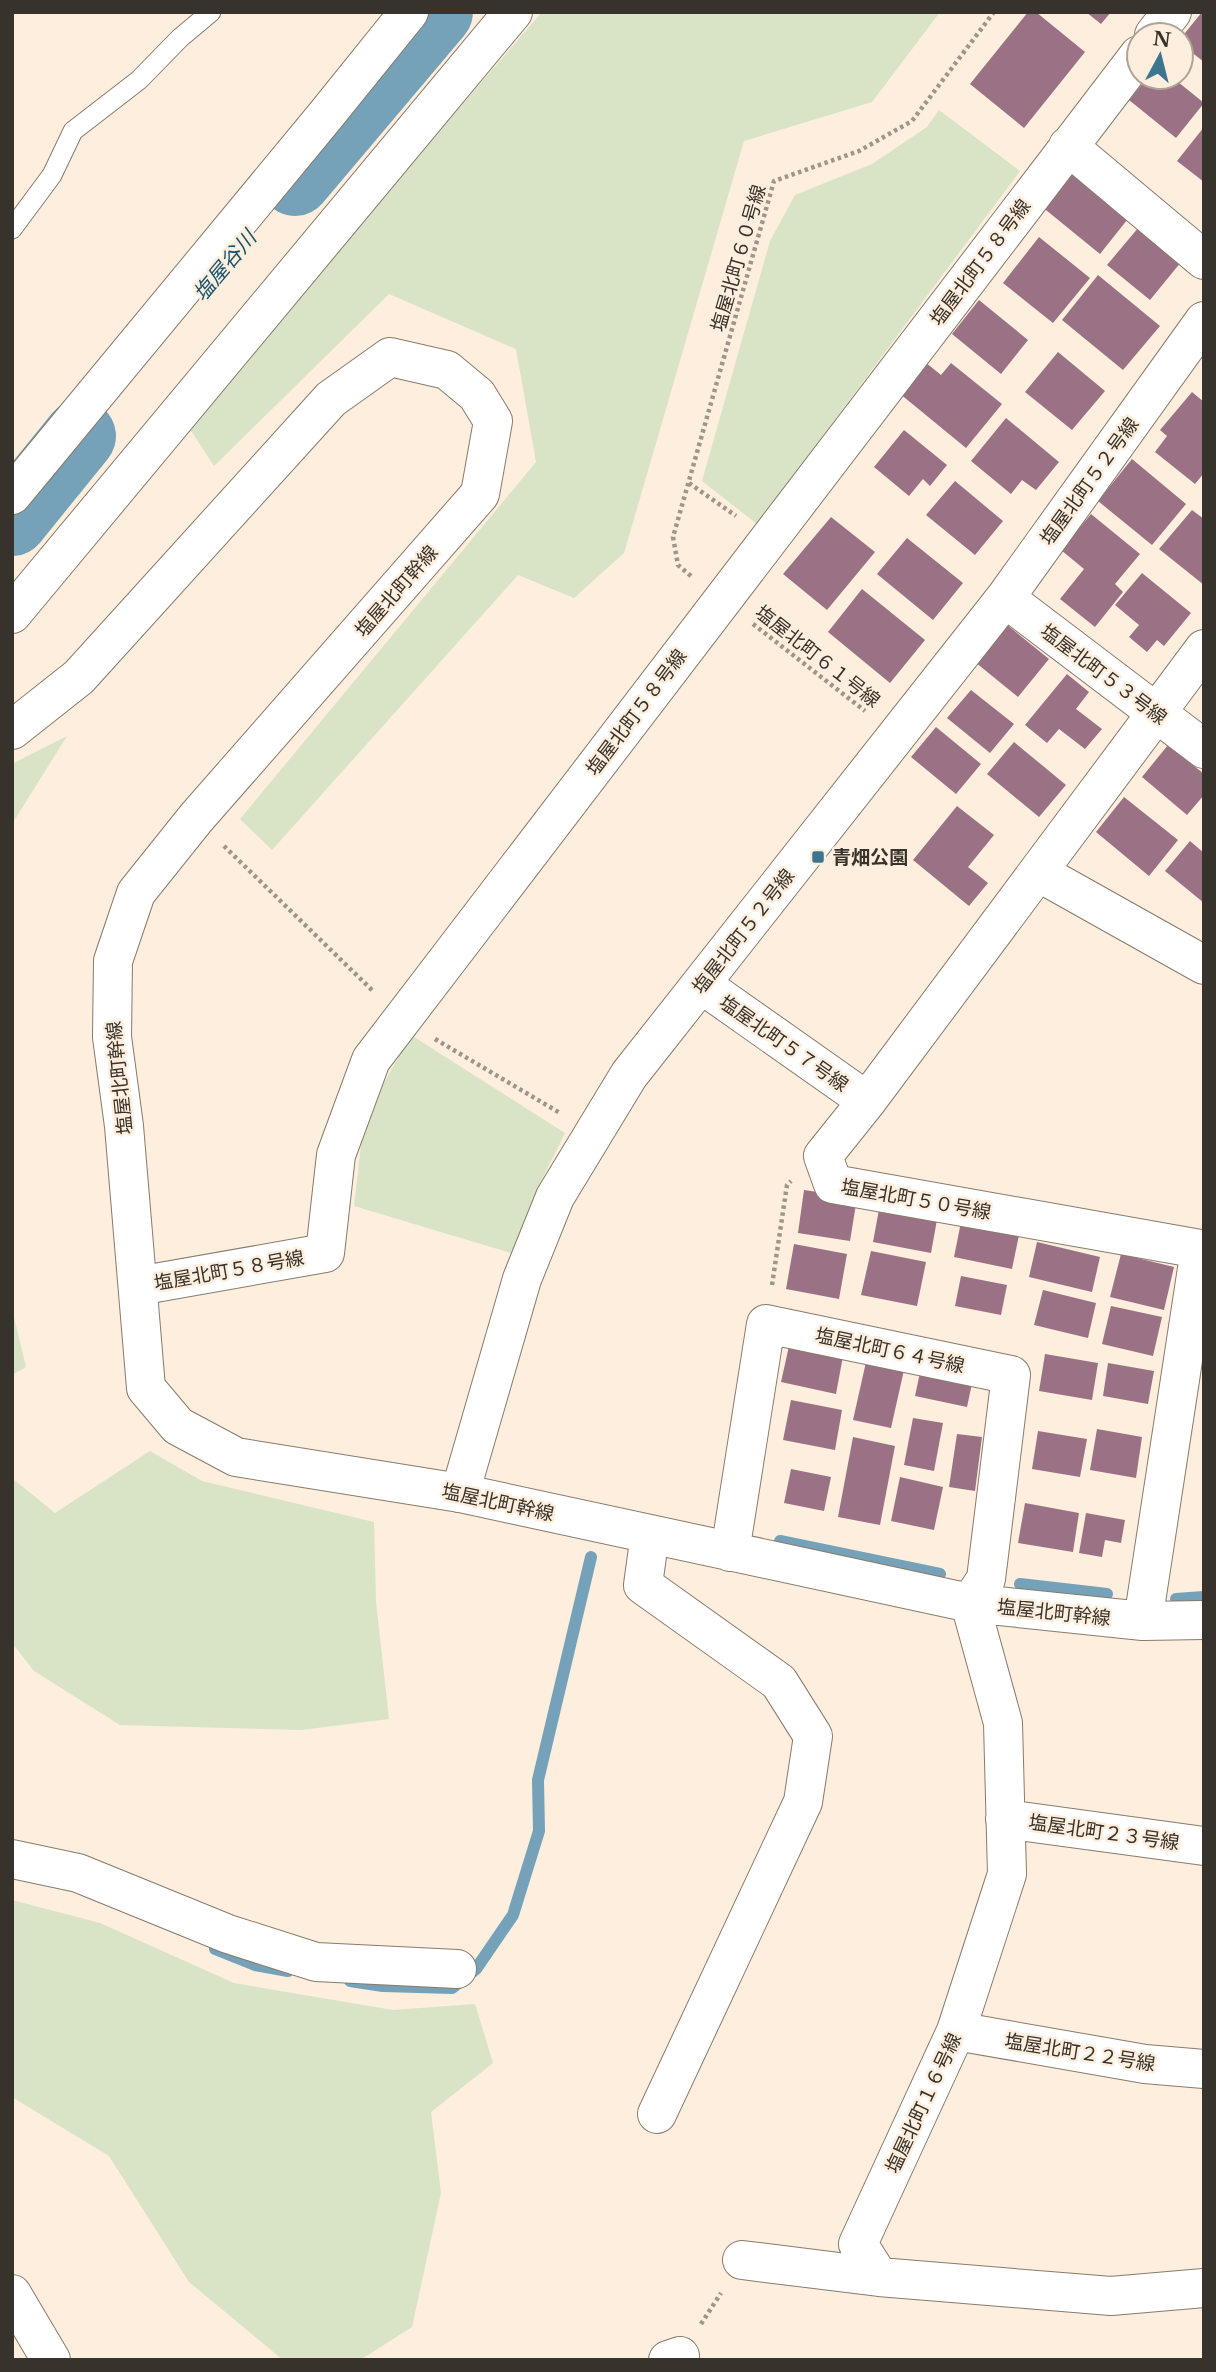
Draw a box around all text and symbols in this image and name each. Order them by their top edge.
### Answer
north arrow [1125,21,1195,91]
text: N [1152,27,1172,52]
street label: 塩屋北町６０号線 [706,182,770,334]
street label: 塩屋北町５８号線 [925,195,1035,330]
water label: 塩屋谷川 [188,224,263,307]
street label: 塩屋北町５２号線 [1035,413,1143,550]
street label: 塩屋北町幹線 [350,541,442,642]
street label: 塩屋北町６１号線 [751,601,885,712]
street label: 塩屋北町５３号線 [1036,619,1171,729]
street label: 塩屋北町５８号線 [581,645,691,780]
place label: 青畑公園 [832,846,908,869]
marker: 青畑公園 [810,849,826,865]
street label: 塩屋北町５２号線 [688,864,799,998]
street label: 塩屋北町５７号線 [715,990,853,1096]
street label: 塩屋北町幹線 [102,1020,137,1136]
street label: 塩屋北町５０号線 [839,1175,993,1224]
street label: 塩屋北町５８号線 [152,1246,306,1295]
street label: 塩屋北町６４号線 [813,1323,967,1378]
street label: 塩屋北町幹線 [440,1479,556,1526]
street label: 塩屋北町幹線 [996,1595,1112,1630]
street label: 塩屋北町２３号線 [1027,1811,1181,1854]
street label: 塩屋北町１６号線 [881,2029,966,2177]
street label: 塩屋北町２２号線 [1003,2029,1157,2076]

